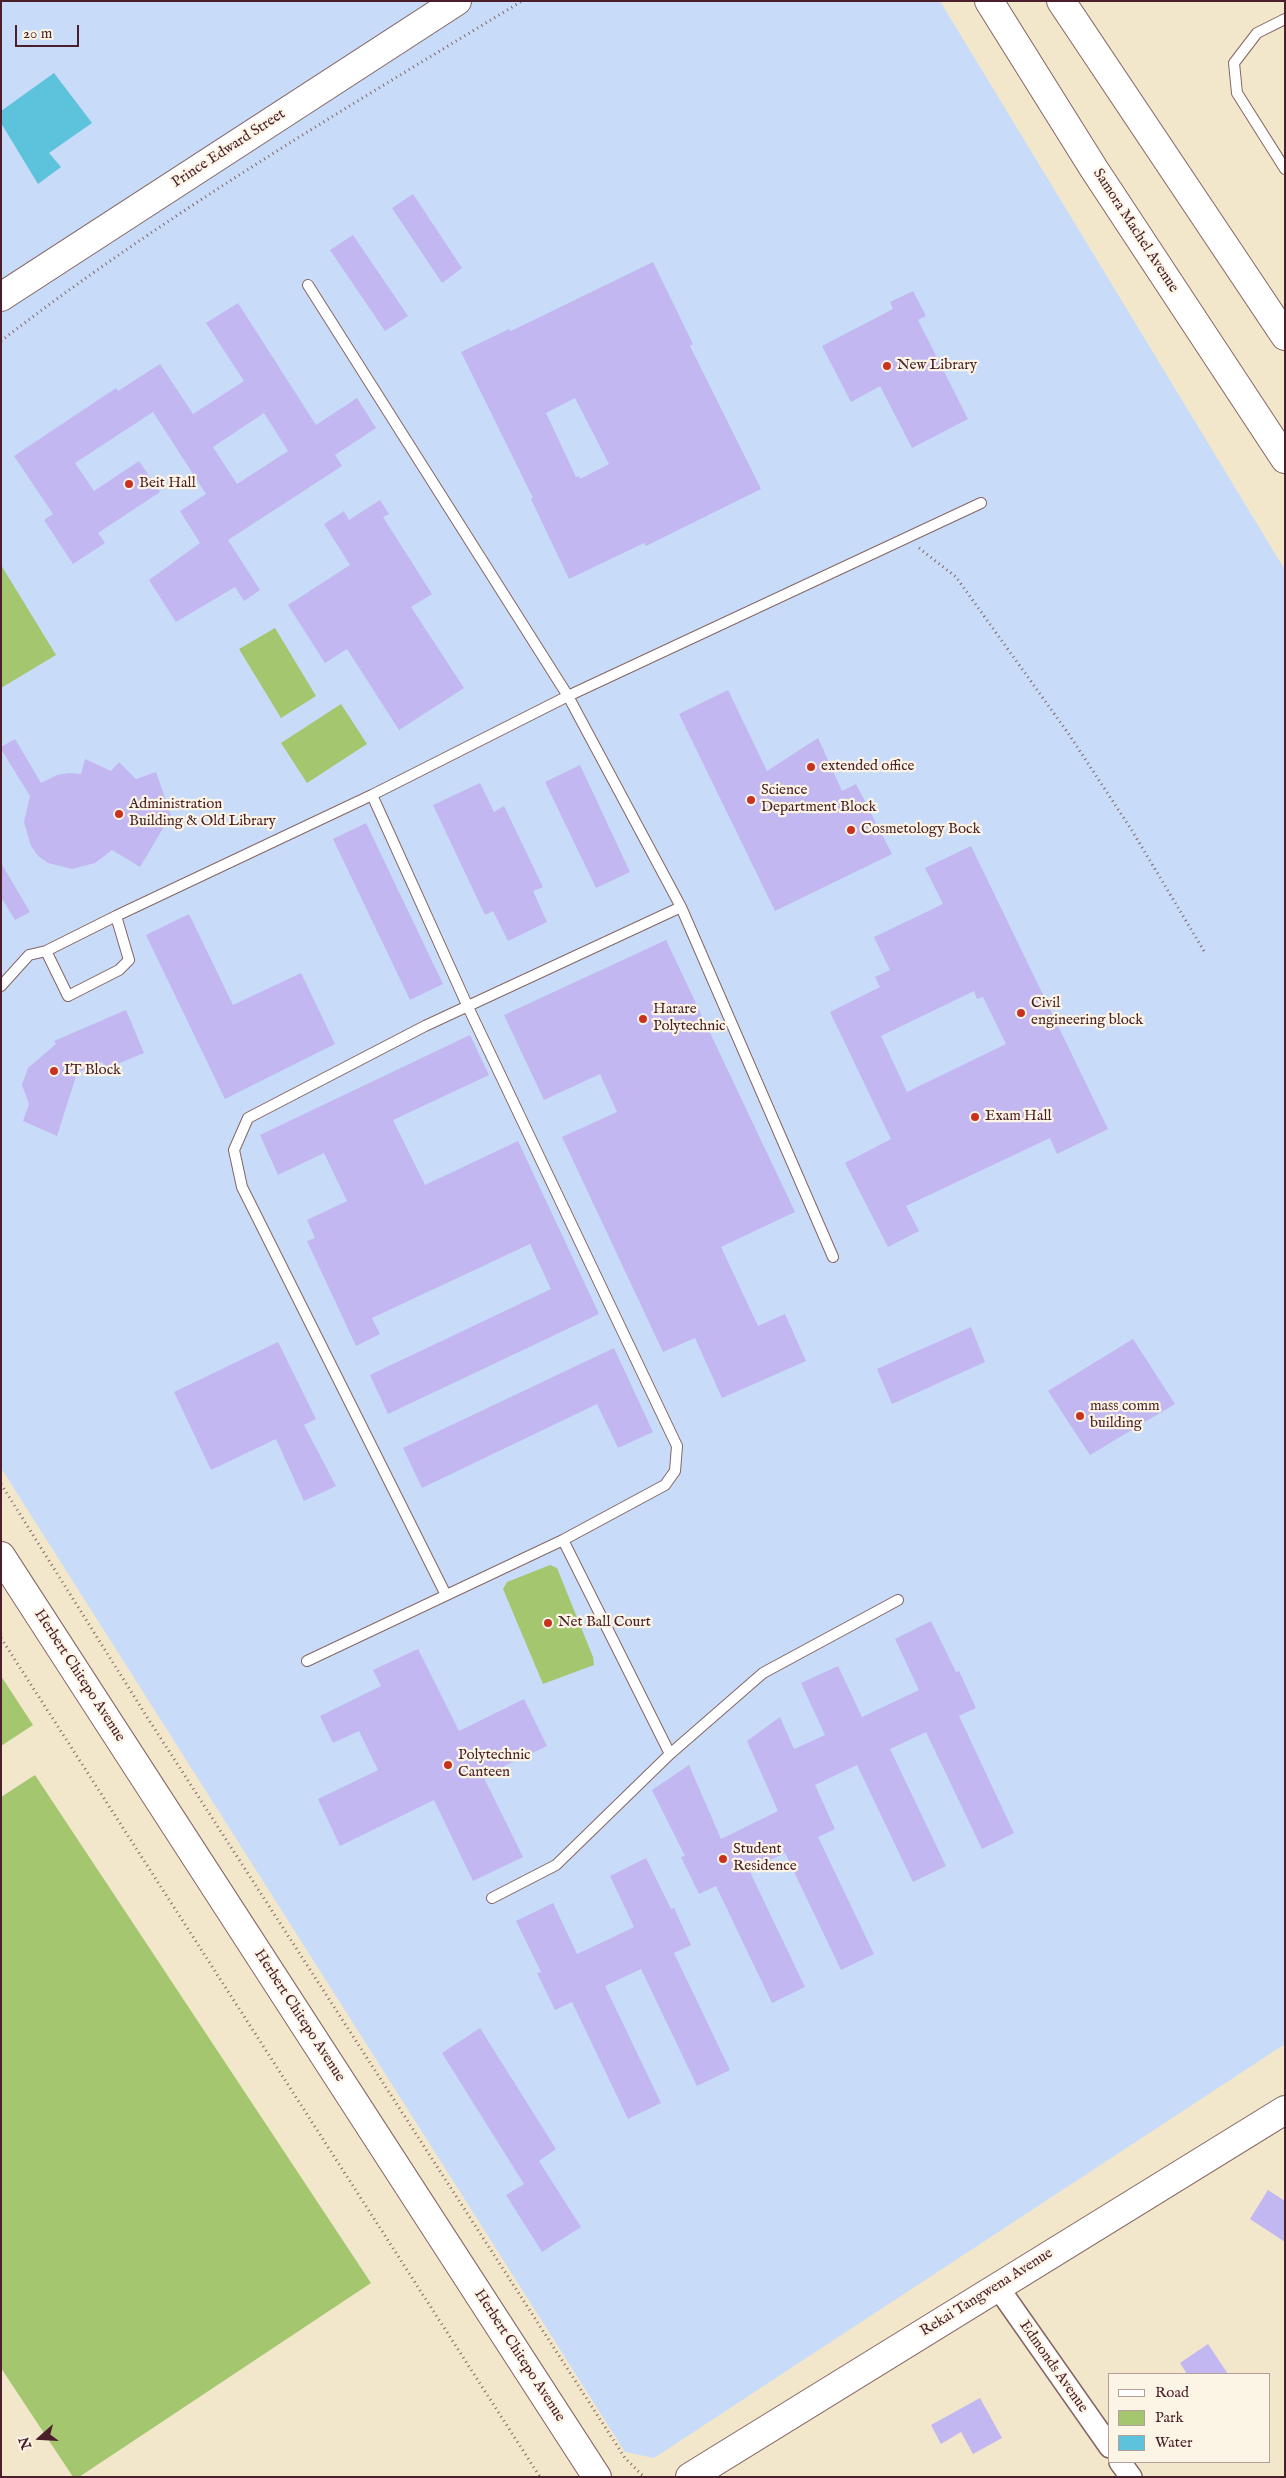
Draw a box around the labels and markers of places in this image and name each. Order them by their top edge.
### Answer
place label: New Library [897,357,977,375]
marker: New Library [881,360,893,372]
place label: Beit Hall [139,475,196,493]
marker: Beit Hall [123,478,135,490]
place label: extended office [821,758,915,776]
marker: extended office [805,761,817,773]
place label: Science Department Block [761,782,876,817]
marker: Science Department Block [745,794,757,806]
place label: Administration Building & Old Library [129,796,276,831]
marker: Administration Building & Old Library [113,808,125,820]
place label: Cosmetology Bock [861,821,980,839]
marker: Cosmetology Bock [845,824,857,836]
place label: Civil engineering block [1031,995,1143,1030]
place label: Harare Polytechnic [653,1001,726,1036]
marker: Civil engineering block [1015,1007,1027,1019]
marker: Harare Polytechnic [637,1013,649,1025]
place label: IT Block [64,1062,121,1080]
marker: IT Block [48,1065,60,1077]
place label: Exam Hall [985,1108,1052,1126]
marker: Exam Hall [969,1111,981,1123]
place label: mass comm building [1090,1398,1160,1433]
marker: mass comm building [1074,1410,1086,1422]
place label: Net Ball Court [558,1614,651,1632]
marker: Net Ball Court [542,1617,554,1629]
place label: Polytechnic Canteen [458,1747,531,1782]
marker: Polytechnic Canteen [442,1759,454,1771]
place label: Student Residence [733,1841,797,1876]
marker: Student Residence [717,1853,729,1865]

